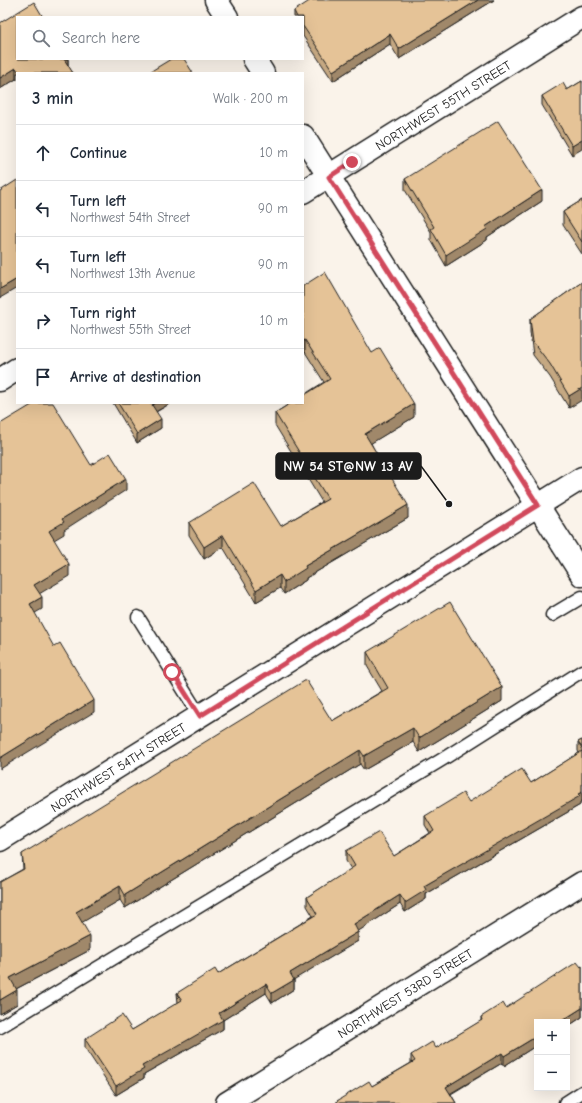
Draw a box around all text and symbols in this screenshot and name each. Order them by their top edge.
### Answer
search box [16,16,304,60]
icon: search [30,27,52,49]
text: Search here [62,29,140,47]
street label: NORTHWEST 55TH STREET [373,57,514,153]
text: 3 min [32,89,73,108]
text: Walk · 200 m [213,91,288,106]
icon: ahead [32,142,54,164]
text: Continue [70,144,127,162]
text: 10 m [260,145,288,160]
route end [343,153,361,171]
text: Turn left [70,192,126,210]
icon: left [32,198,54,220]
text: 90 m [258,201,288,216]
text: Northwest 54th Street [70,210,190,225]
text: Turn left [70,248,126,266]
icon: left [32,254,54,276]
text: 90 m [258,257,288,272]
text: Northwest 13th Avenue [70,266,195,281]
text: Turn right [70,304,136,322]
icon: right [32,310,54,332]
text: 10 m [260,313,288,328]
text: Northwest 55th Street [70,322,190,337]
icon: arrive [32,366,54,388]
text: Arrive at destination [70,368,201,386]
callout: NW 54 ST@NW 13 AV [276,453,421,479]
text: NW 54 ST@NW 13 AV [283,458,413,475]
route start [163,663,181,681]
street label: NORTHWEST 54TH STREET [48,720,189,815]
street label: NORTHWEST 53RD STREET [335,946,476,1041]
map controls [534,1019,570,1091]
button: + [534,1019,570,1055]
button: − [534,1055,570,1091]

